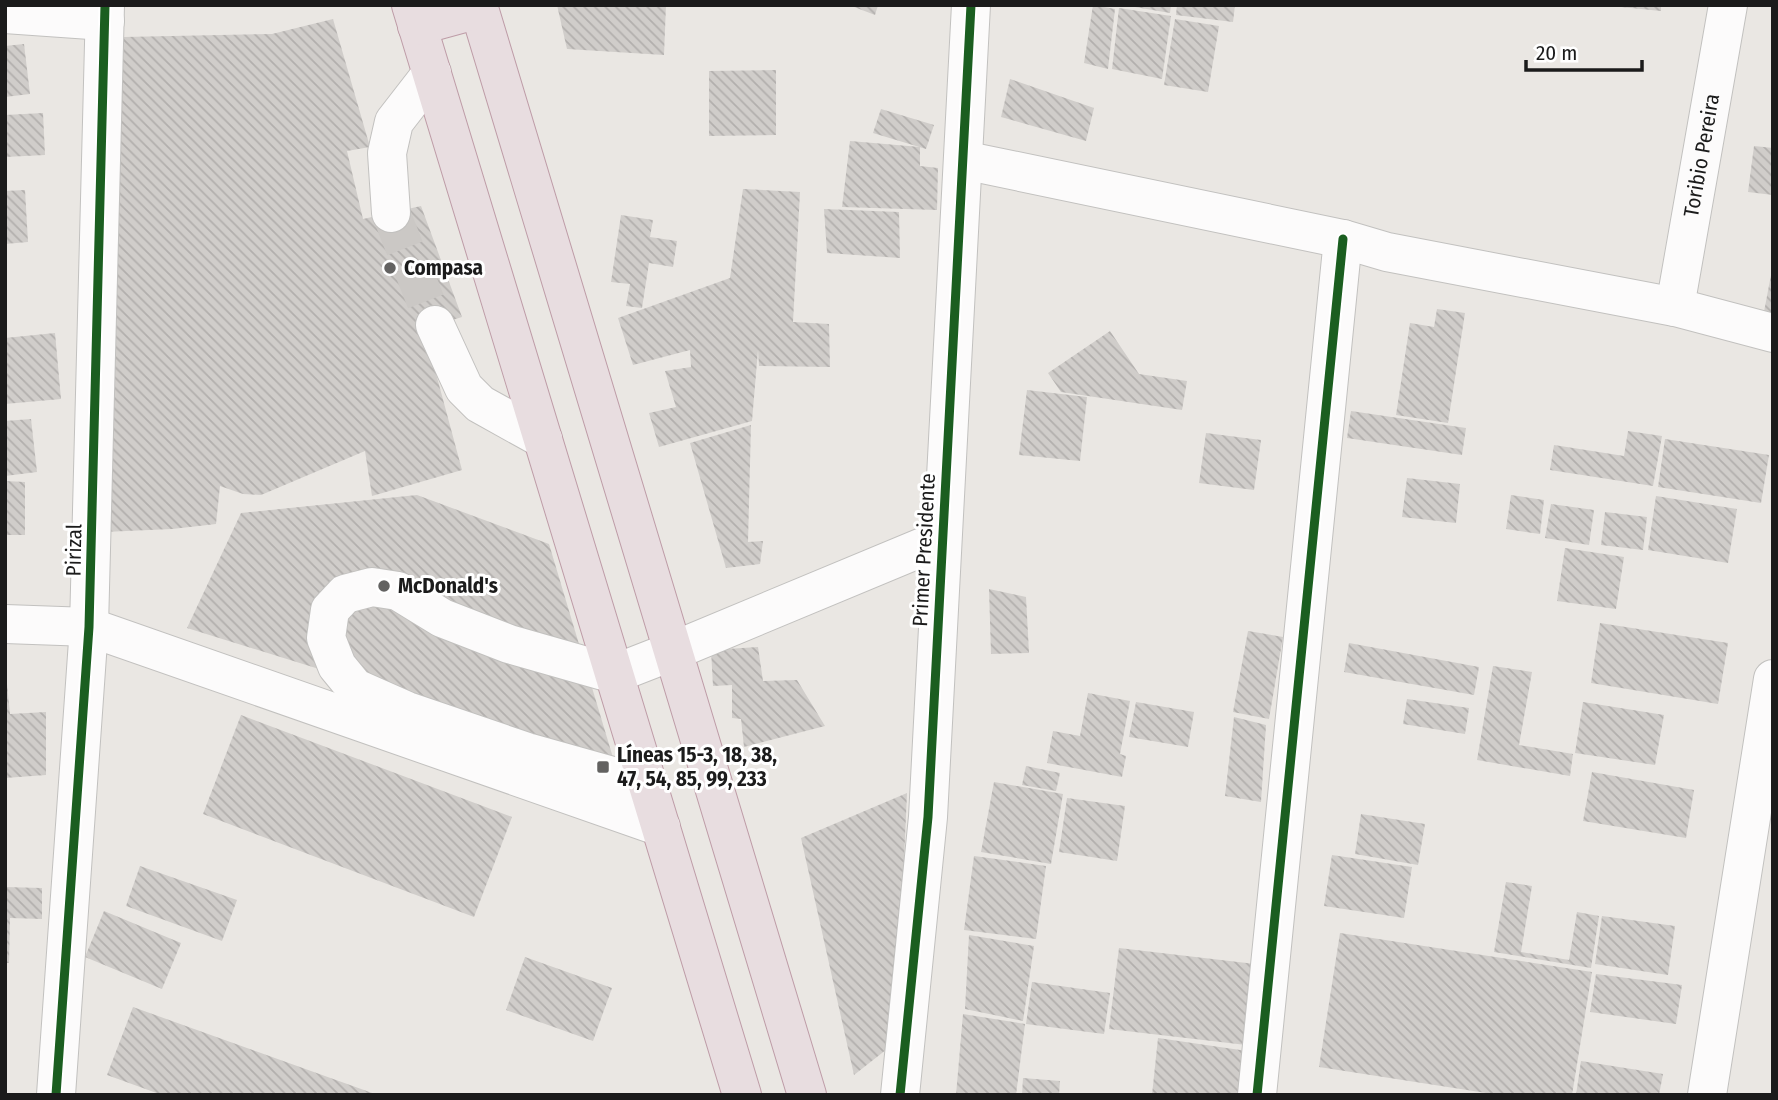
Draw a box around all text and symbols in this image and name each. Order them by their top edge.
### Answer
scale bar [1526,28,1642,72]
text: 20 m [1536,40,1577,66]
street label: Toribio Pereira [1678,92,1725,219]
place label: Compasa [404,255,483,281]
marker: Compasa [382,260,398,276]
street label: Primer Presidente [907,473,941,627]
street label: Pirizal [61,523,87,577]
place label: McDonald's [398,573,498,599]
marker: McDonald's [376,578,392,594]
place label: Líneas 15-3, 18, 38, 47, 54, 85, 99, 233 [617,742,777,792]
marker: Líneas 15-3, 18, 38, 47, 54, 85, 99, 233 [595,759,611,775]

